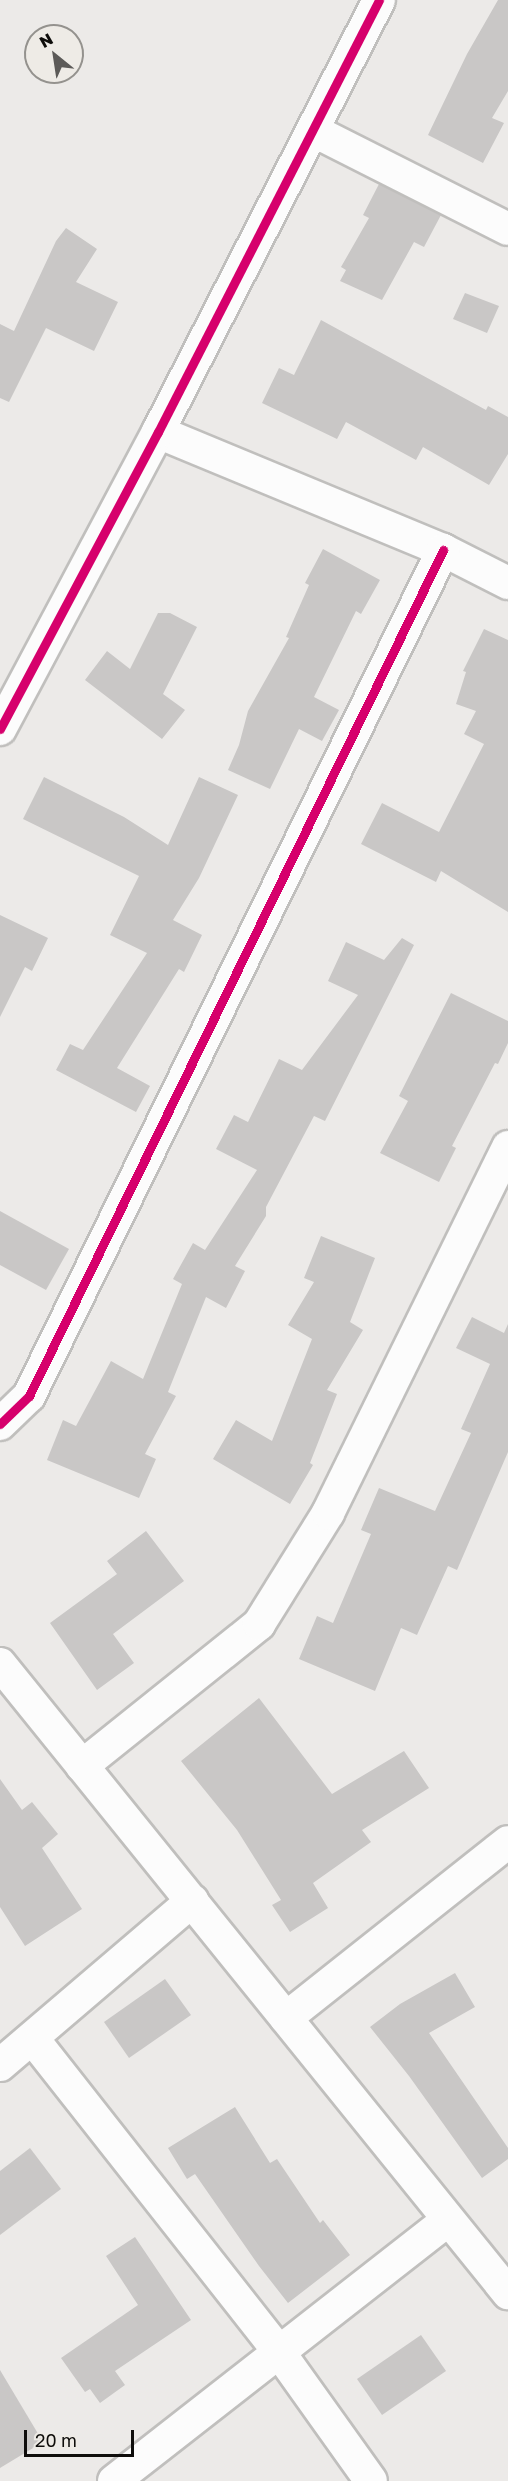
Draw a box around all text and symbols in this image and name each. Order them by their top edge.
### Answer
north arrow [24,24,84,84]
text: N [36,28,56,52]
scale bar [27,2418,136,2456]
text: 20 m [35,2429,77,2451]

